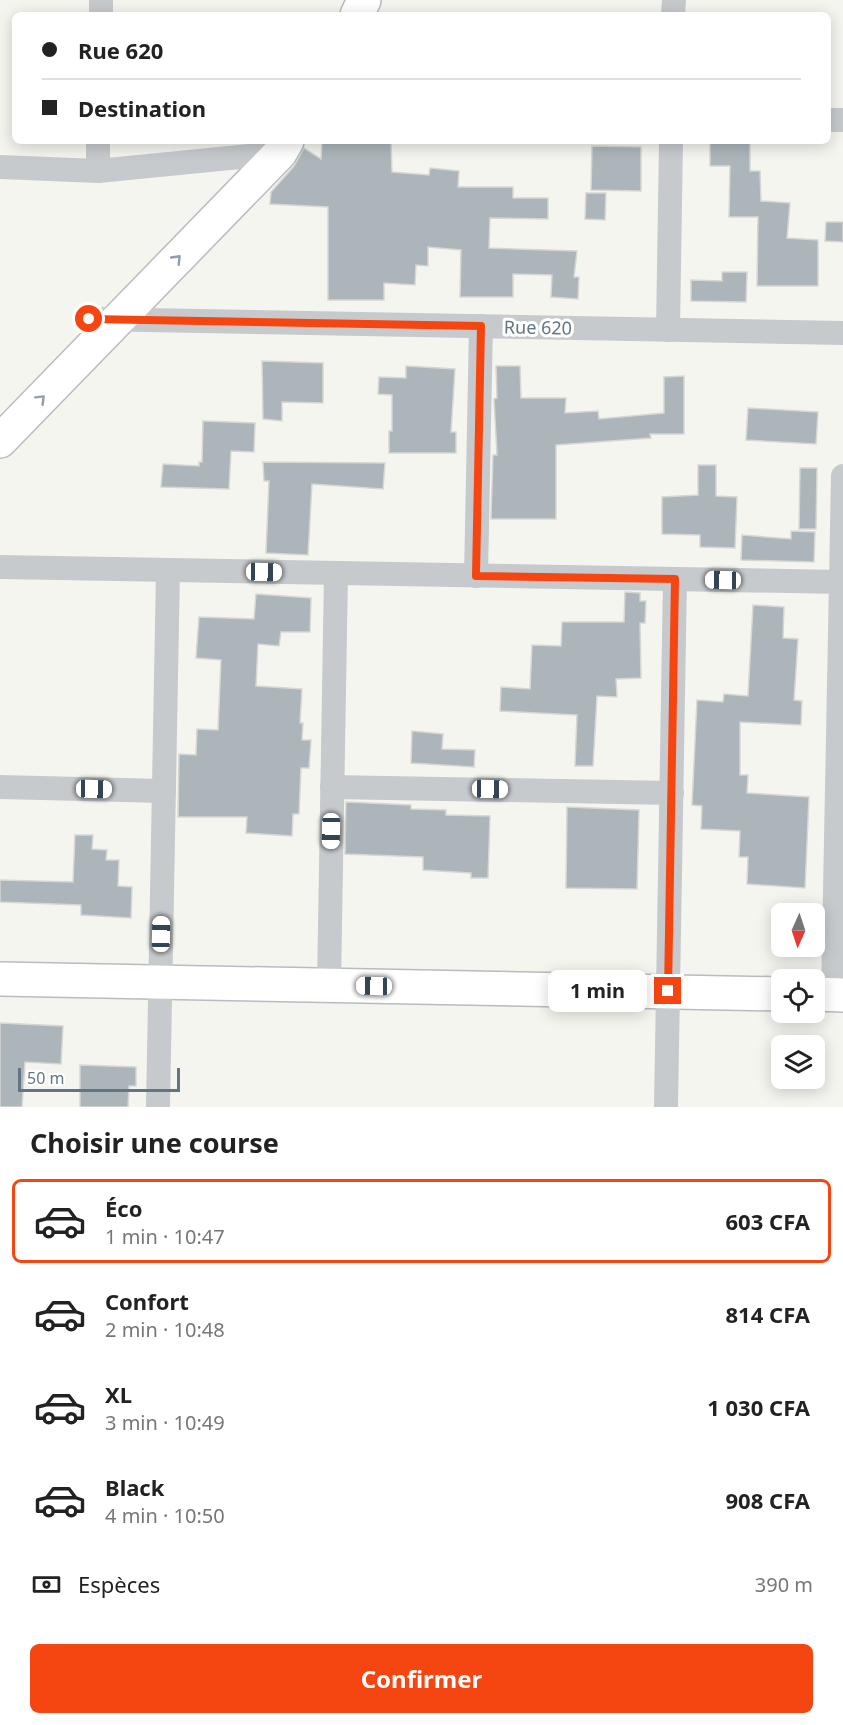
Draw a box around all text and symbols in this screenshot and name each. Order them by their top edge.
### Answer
text: Rue 620 [78,35,163,65]
text: Destination [78,93,206,123]
one-way arrow [170,256,181,266]
route start [75,305,102,332]
street label: Rue 620 [504,314,572,340]
one-way arrow [34,396,45,406]
car [246,563,282,581]
car [705,571,741,589]
car [76,780,112,798]
car [472,780,508,798]
car [322,813,340,849]
north arrow [771,903,825,957]
map controls [771,903,825,1089]
car [152,916,170,952]
button: locate [771,969,825,1023]
callout: 1 min [548,970,647,1012]
car [356,977,392,995]
text: 1 min [570,977,625,1004]
route end [654,977,681,1004]
button: layers [771,1035,825,1089]
scale bar [18,1065,180,1092]
text: 50 m [27,1067,64,1089]
text: Choisir une course [30,1124,279,1161]
text: Éco [105,1193,142,1223]
icon: car [33,1194,87,1248]
text: 603 CFA [726,1206,810,1236]
text: 1 min · 10:47 [105,1223,225,1250]
text: Confort [105,1286,189,1316]
icon: car [33,1287,87,1341]
text: 814 CFA [726,1299,810,1329]
text: 2 min · 10:48 [105,1316,225,1343]
text: XL [105,1379,132,1409]
icon: car [33,1380,87,1434]
text: 1 030 CFA [707,1392,810,1422]
text: 3 min · 10:49 [105,1409,225,1436]
text: Black [105,1472,164,1502]
icon: car [33,1473,87,1527]
text: 908 CFA [726,1485,810,1515]
text: 4 min · 10:50 [105,1502,225,1529]
icon: cash [30,1568,63,1601]
text: Espèces [78,1569,160,1599]
text: 390 m [755,1571,813,1598]
button: Confirmer [30,1644,813,1713]

